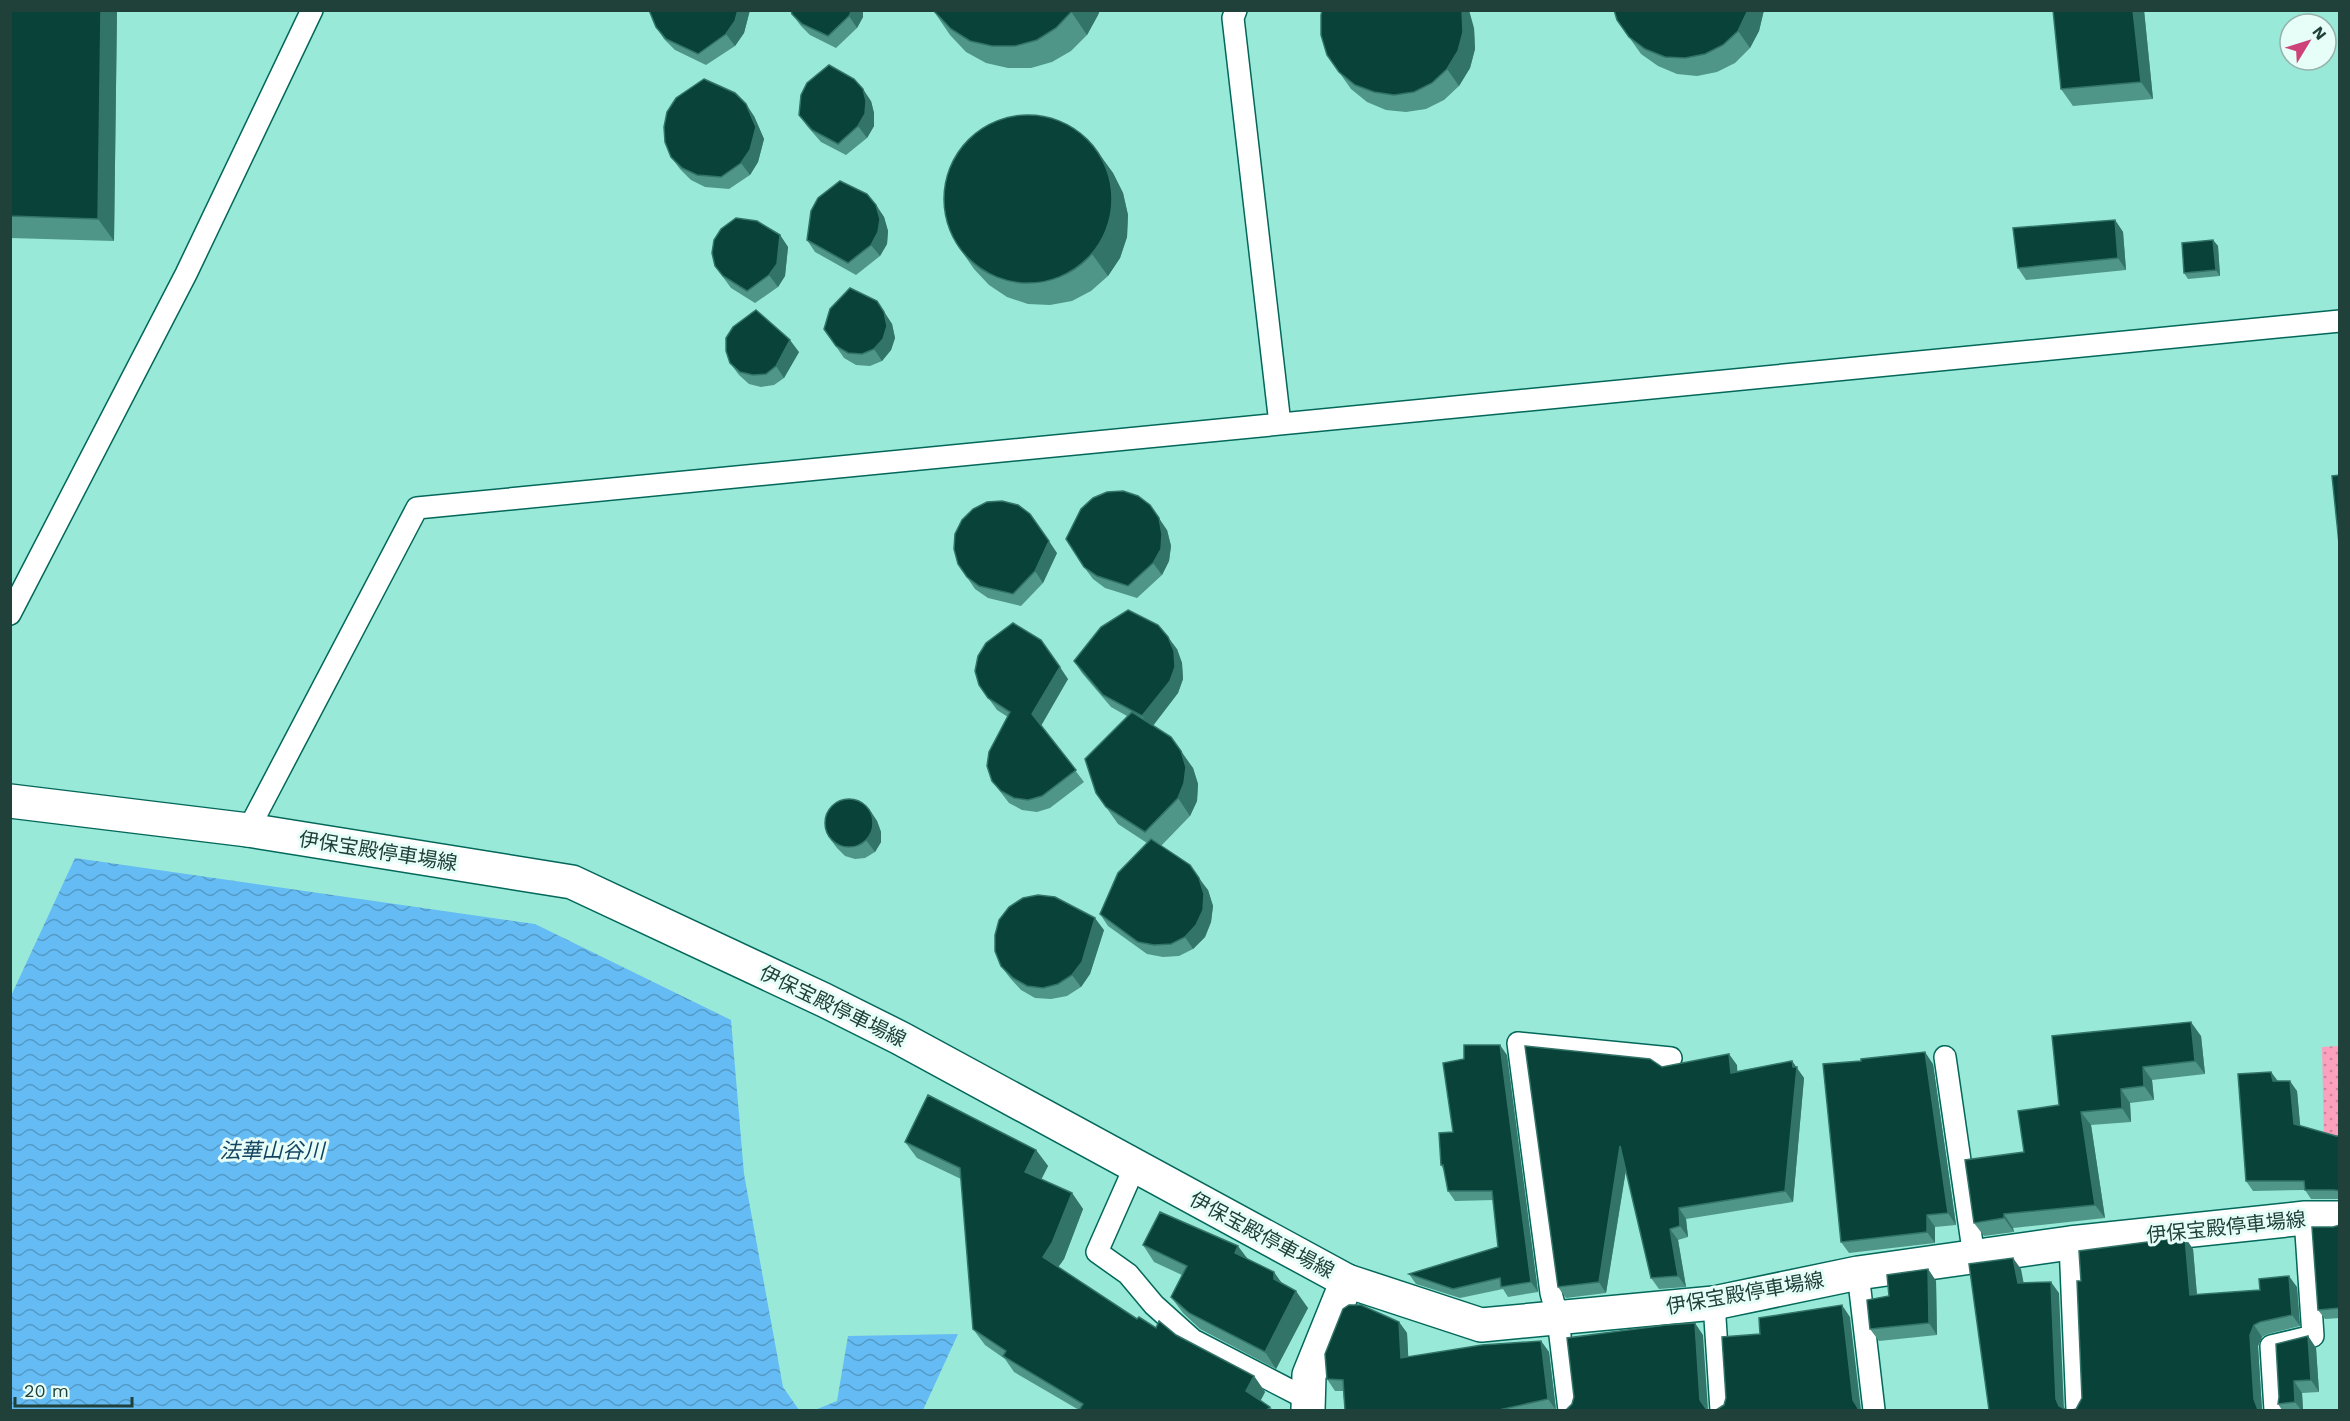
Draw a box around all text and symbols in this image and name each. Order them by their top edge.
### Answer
north arrow [2278,12,2338,72]
text: N [2308,23,2331,44]
street label: 伊保宝殿停車場線 [297,827,459,875]
street label: 伊保宝殿停車場線 [756,960,910,1052]
water label: 法華山谷川 [220,1138,326,1163]
street label: 伊保宝殿停車場線 [1186,1187,1338,1283]
street label: 伊保宝殿停車場線 [2145,1207,2307,1247]
street label: 伊保宝殿停車場線 [1664,1267,1826,1319]
scale bar [15,1370,132,1408]
text: 20 m [24,1380,69,1401]

